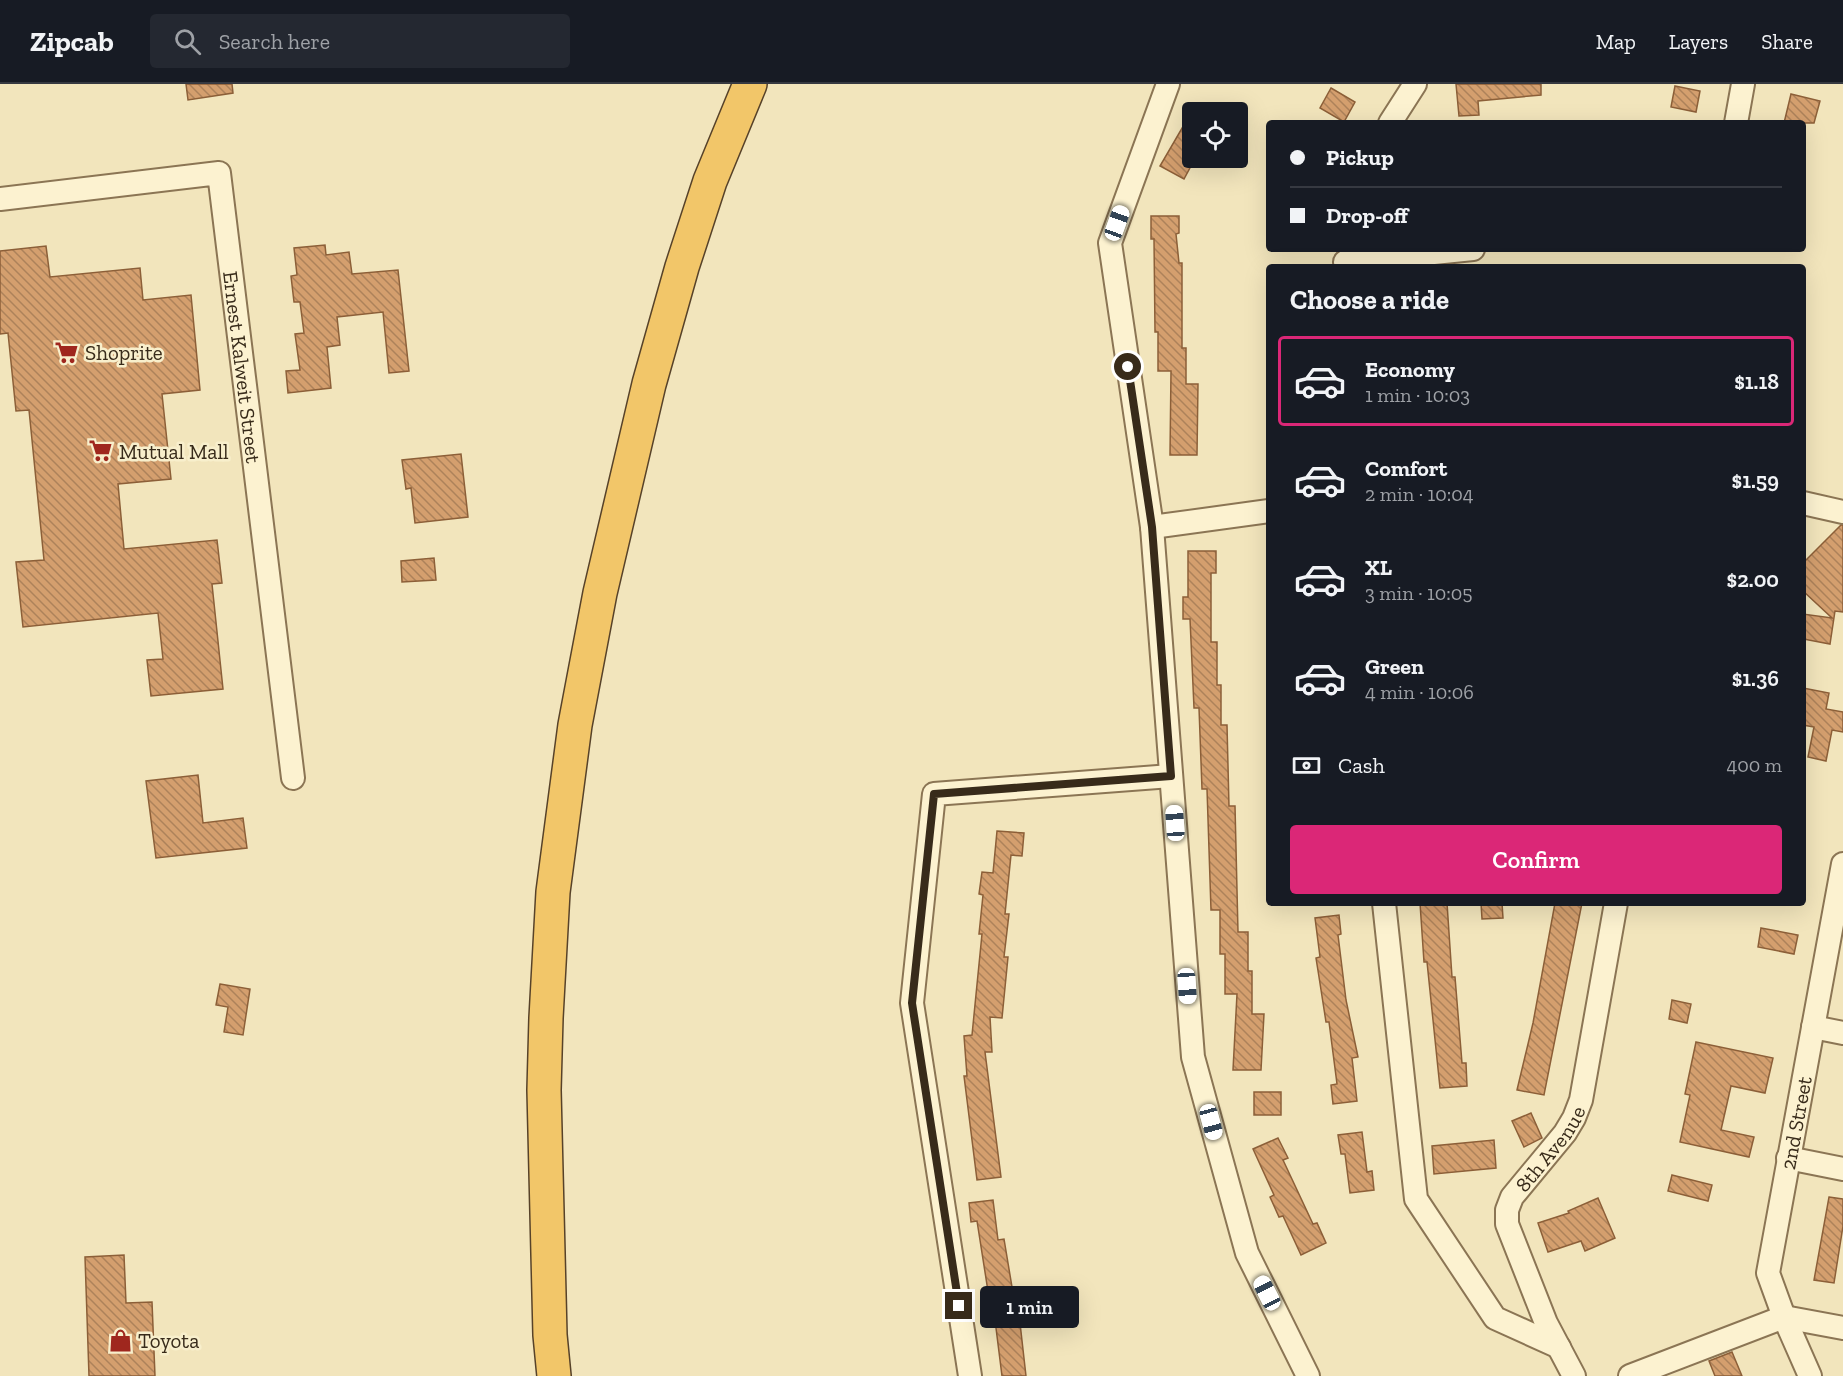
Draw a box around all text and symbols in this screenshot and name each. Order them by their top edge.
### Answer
search box [150,14,570,68]
text: Zipcab [30,25,114,58]
icon: search [171,25,204,58]
text: Search here [219,28,330,55]
text: Map [1596,29,1636,54]
text: Layers [1669,29,1728,54]
text: Share [1761,29,1813,54]
map controls [1182,102,1248,168]
button: locate [1182,102,1248,168]
text: Pickup [1326,144,1394,171]
text: Drop-off [1326,202,1408,229]
car [1102,203,1132,243]
street label: Ernest Kalweit Street [219,269,267,465]
text: Choose a ride [1290,284,1449,316]
supermarket icon: Shoprite [54,339,80,365]
place label: Shoprite [85,340,163,365]
route start [1114,353,1141,380]
icon: car [1293,354,1347,408]
text: Economy [1365,356,1455,383]
text: $1.18 [1734,368,1779,395]
text: 1 min · 10:03 [1365,383,1470,407]
supermarket icon: Mutual Mall [88,438,114,464]
place label: Mutual Mall [119,439,229,464]
icon: car [1293,453,1347,507]
text: Comfort [1365,455,1447,482]
text: $1.59 [1732,467,1779,494]
text: 2 min · 10:04 [1365,482,1474,506]
icon: car [1293,552,1347,606]
text: XL [1365,554,1392,581]
text: $2.00 [1727,566,1779,593]
text: 3 min · 10:05 [1365,581,1473,605]
icon: car [1293,651,1347,705]
text: Green [1365,653,1424,680]
text: $1.36 [1732,665,1779,692]
text: 4 min · 10:06 [1365,680,1474,704]
icon: cash [1290,749,1323,782]
text: Cash [1338,752,1385,779]
text: 400 m [1726,753,1782,777]
car [1165,804,1185,842]
button: Confirm [1290,825,1782,894]
car [1177,967,1197,1005]
street label: 2nd Street [1775,1074,1816,1172]
car [1198,1102,1224,1142]
street label: 8th Avenue [1509,1102,1590,1196]
car [1251,1273,1283,1313]
callout: 1 min [980,1285,1079,1327]
route end [945,1292,972,1319]
text: 1 min [1006,1295,1053,1319]
shop icon: Toyota [107,1327,133,1353]
place label: Toyota [138,1328,199,1353]

